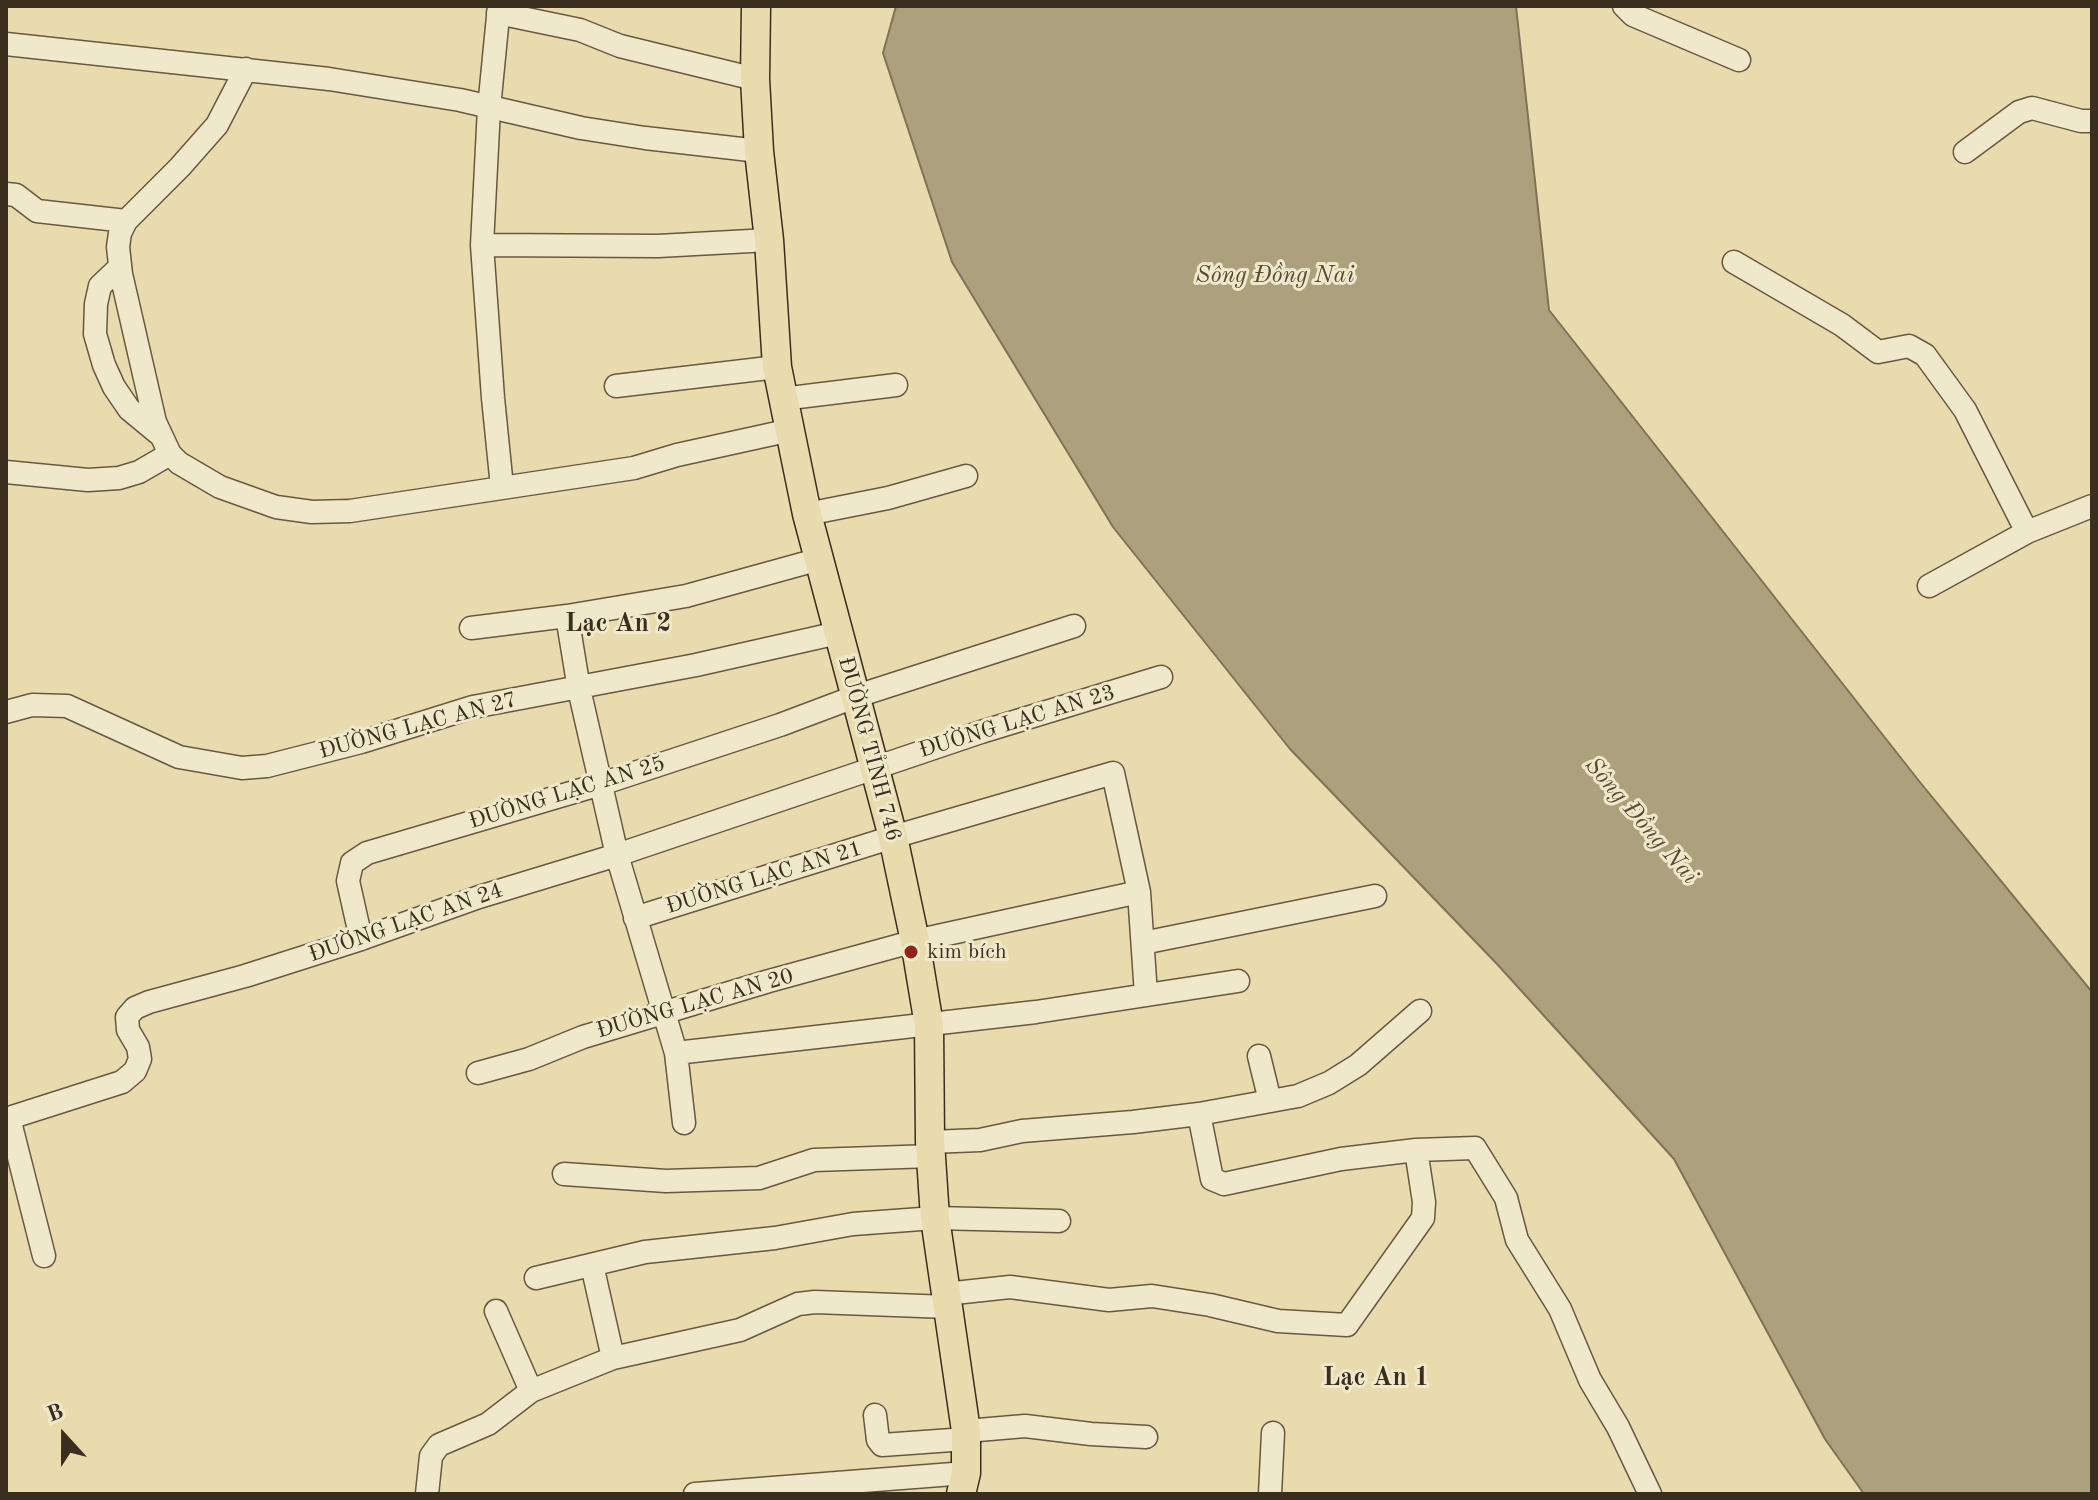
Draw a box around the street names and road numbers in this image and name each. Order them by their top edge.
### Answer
street label: ĐƯỜNG TỈNH 746 [832,654,906,844]
street label: ĐƯỜNG LẠC AN 23 [916,680,1118,764]
street label: ĐƯỜNG LẠC AN 27 [316,687,520,765]
street label: ĐƯỜNG LẠC AN 25 [466,751,668,835]
street label: ĐƯỜNG LẠC AN 21 [663,836,865,920]
street label: ĐƯỜNG LẠC AN 24 [305,877,507,969]
street label: ĐƯỜNG LẠC AN 20 [593,963,797,1045]

